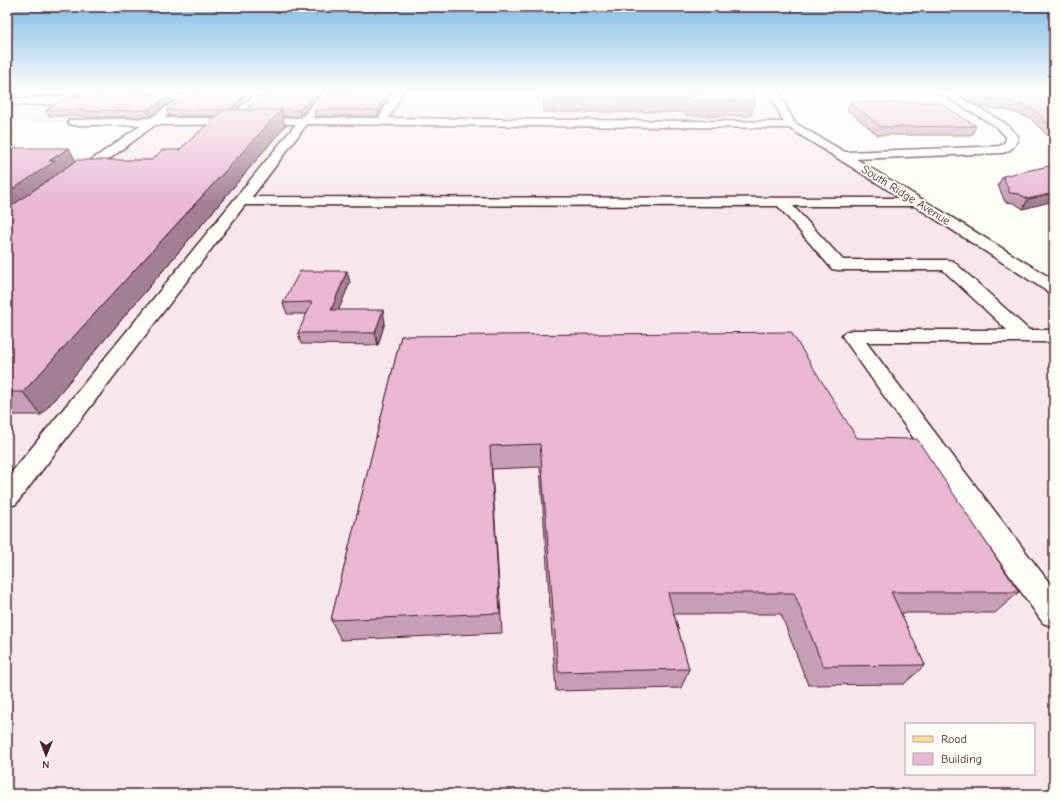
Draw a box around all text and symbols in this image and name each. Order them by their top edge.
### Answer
street label: South Ridge Avenue [859,162,953,228]
legend [905,723,1035,775]
text: Road [941,732,967,746]
north arrow [26,735,66,775]
text: Building [941,752,982,766]
text: N [42,758,50,771]

